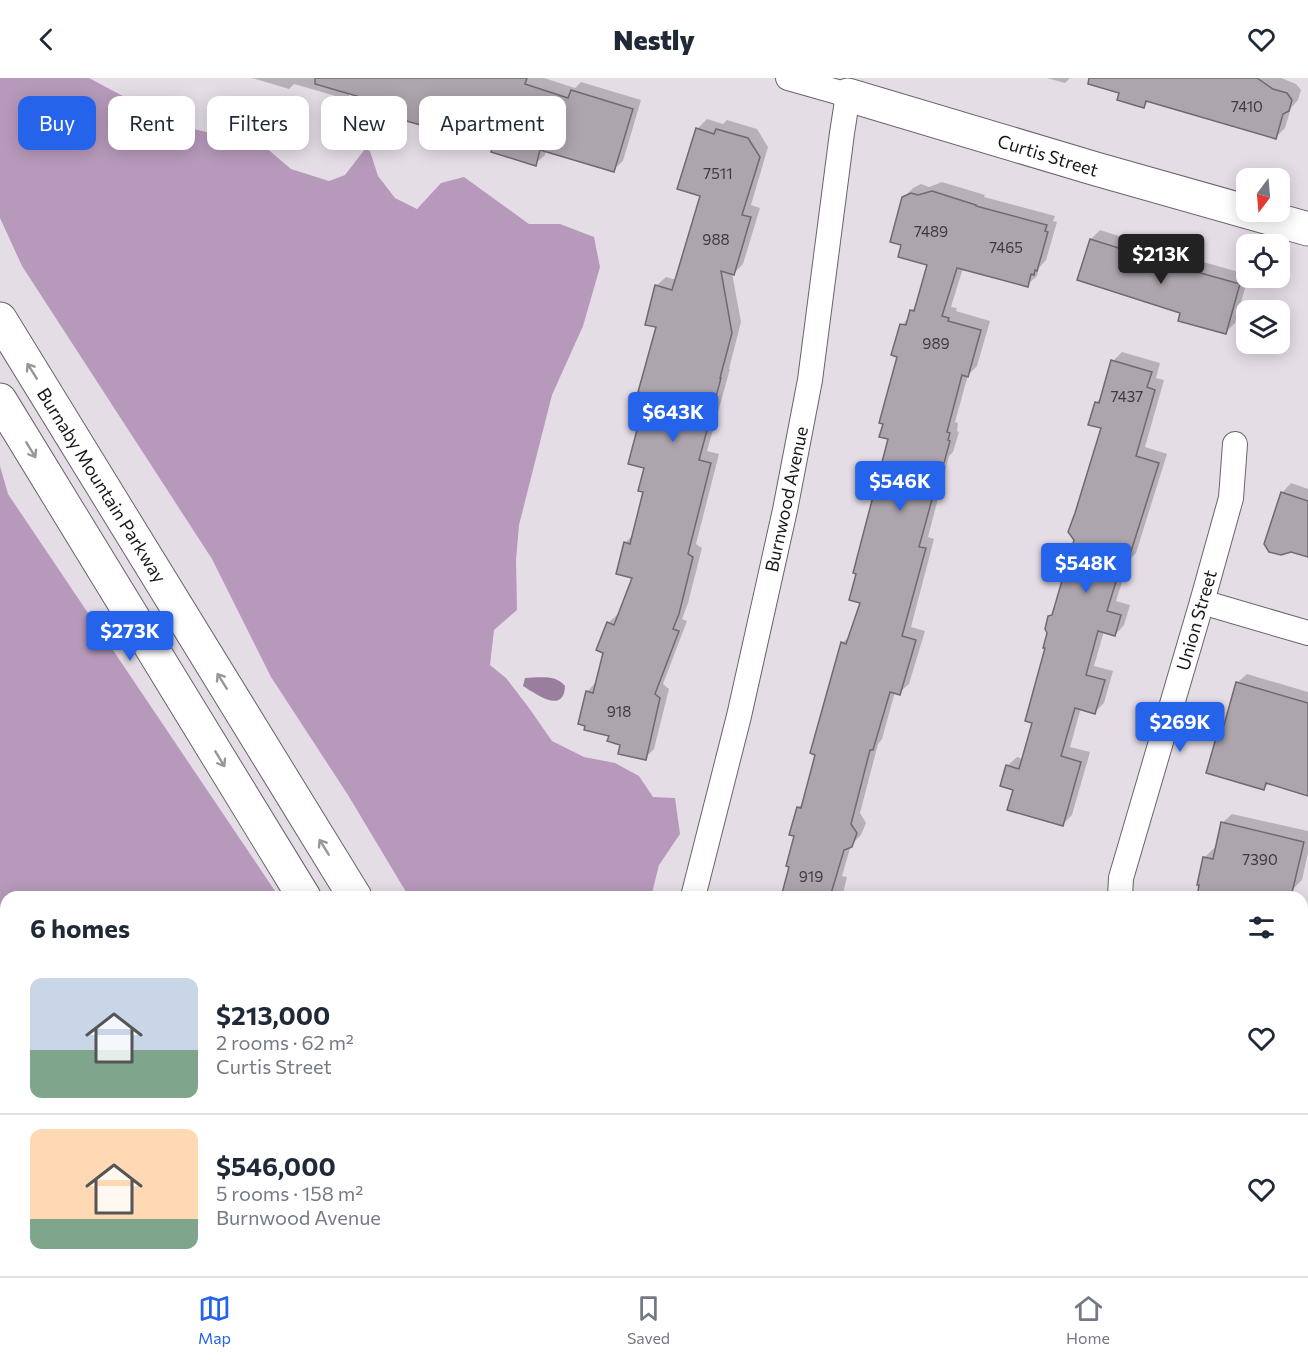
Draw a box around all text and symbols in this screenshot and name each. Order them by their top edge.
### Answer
icon: back [30,23,63,56]
text: Nestly [613,23,695,56]
icon: heart [1245,23,1278,56]
chip: Buy [18,96,96,150]
chip: Rent [108,96,195,150]
chip: Filters [207,96,309,150]
chip: New [321,96,407,150]
chip: Apartment [419,96,566,150]
house number: 7410 [1231,97,1263,115]
street label: Curtis Street [995,129,1101,181]
house number: 7511 [703,164,733,182]
north arrow [1236,168,1290,222]
map controls [1236,168,1290,354]
house number: 7489 [914,222,948,240]
house number: 988 [702,230,730,248]
pin: $213K [1119,234,1203,285]
button: locate [1236,234,1290,288]
house number: 7465 [989,238,1023,256]
text: $213K [1132,241,1190,265]
button: layers [1236,300,1290,354]
house number: 989 [922,334,950,352]
one-way arrow [26,363,39,380]
street label: Burnaby Mountain Parkway [33,383,171,587]
house number: 7437 [1111,387,1143,405]
pin: $643K [631,392,715,443]
text: $643K [642,399,704,423]
street label: Burnwood Avenue [760,424,812,574]
one-way arrow [25,441,37,458]
pin: $546K [858,461,942,512]
text: $546K [869,468,931,492]
pin: $548K [1044,543,1128,594]
text: $548K [1055,550,1117,574]
street label: Union Street [1171,567,1221,673]
pin: $273K [88,611,172,662]
text: $273K [100,618,160,642]
one-way arrow [216,673,228,690]
house number: 918 [607,702,631,720]
pin: $269K [1138,702,1222,753]
text: $269K [1149,709,1211,733]
one-way arrow [215,750,227,767]
one-way arrow [318,839,330,856]
house number: 7390 [1242,850,1278,868]
house number: 919 [799,867,823,885]
icon: filters [1245,911,1278,944]
text: 6 homes [30,912,130,943]
text: $213,000 [216,999,330,1030]
icon: home [78,1002,150,1074]
icon: heart [1245,1022,1278,1055]
text: 2 rooms · 62 m² [216,1030,354,1054]
text: Curtis Street [216,1054,332,1078]
text: $546,000 [216,1150,336,1181]
icon: home [78,1153,150,1225]
icon: heart [1245,1173,1278,1206]
text: 5 rooms · 158 m² [216,1181,363,1205]
text: Burnwood Avenue [216,1205,381,1229]
tab: Map [198,1292,231,1347]
tab: Saved [627,1292,670,1347]
tab: Home [1066,1292,1110,1347]

